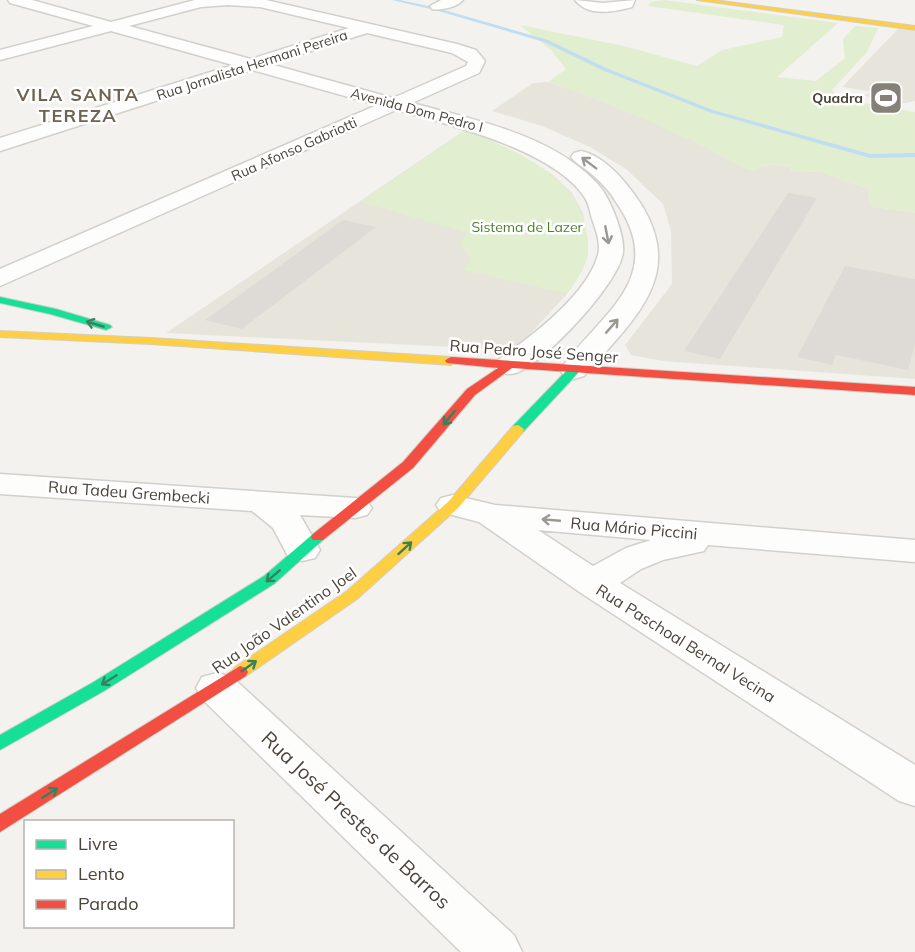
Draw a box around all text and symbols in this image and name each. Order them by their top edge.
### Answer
street label: Rua Jornalista Hermani Pereira [154,26,350,104]
sports icon: Quadra [868,80,904,116]
district label: VILA SANTA TEREZA [15,83,140,127]
street label: Avenida Dom Pedro I [349,84,485,136]
place label: Quadra [812,89,863,107]
street label: Rua Afonso Gabriotti [228,113,360,185]
one-way arrow [582,157,598,169]
park label: Sistema de Lazer [471,218,584,236]
one-way arrow [602,224,613,244]
one-way arrow [86,318,105,329]
one-way arrow [605,319,619,334]
street label: Rua Pedro José Senger [449,335,619,367]
one-way arrow [443,410,456,426]
street label: Rua Tadeu Grembecki [47,476,211,508]
street label: Rua Mário Piccini [570,512,698,544]
one-way arrow [541,514,561,525]
one-way arrow [397,541,412,555]
street label: Rua João Valentino Joel [208,562,360,678]
one-way arrow [265,569,281,582]
street label: Rua Paschoal Bernal Vecina [593,579,779,707]
one-way arrow [241,660,257,672]
one-way arrow [100,674,117,687]
street label: Rua José Prestes de Barros [257,725,456,914]
one-way arrow [41,786,58,799]
legend [24,820,234,928]
text: Livre [78,832,118,855]
text: Lento [78,862,125,885]
text: Parado [78,892,138,915]

